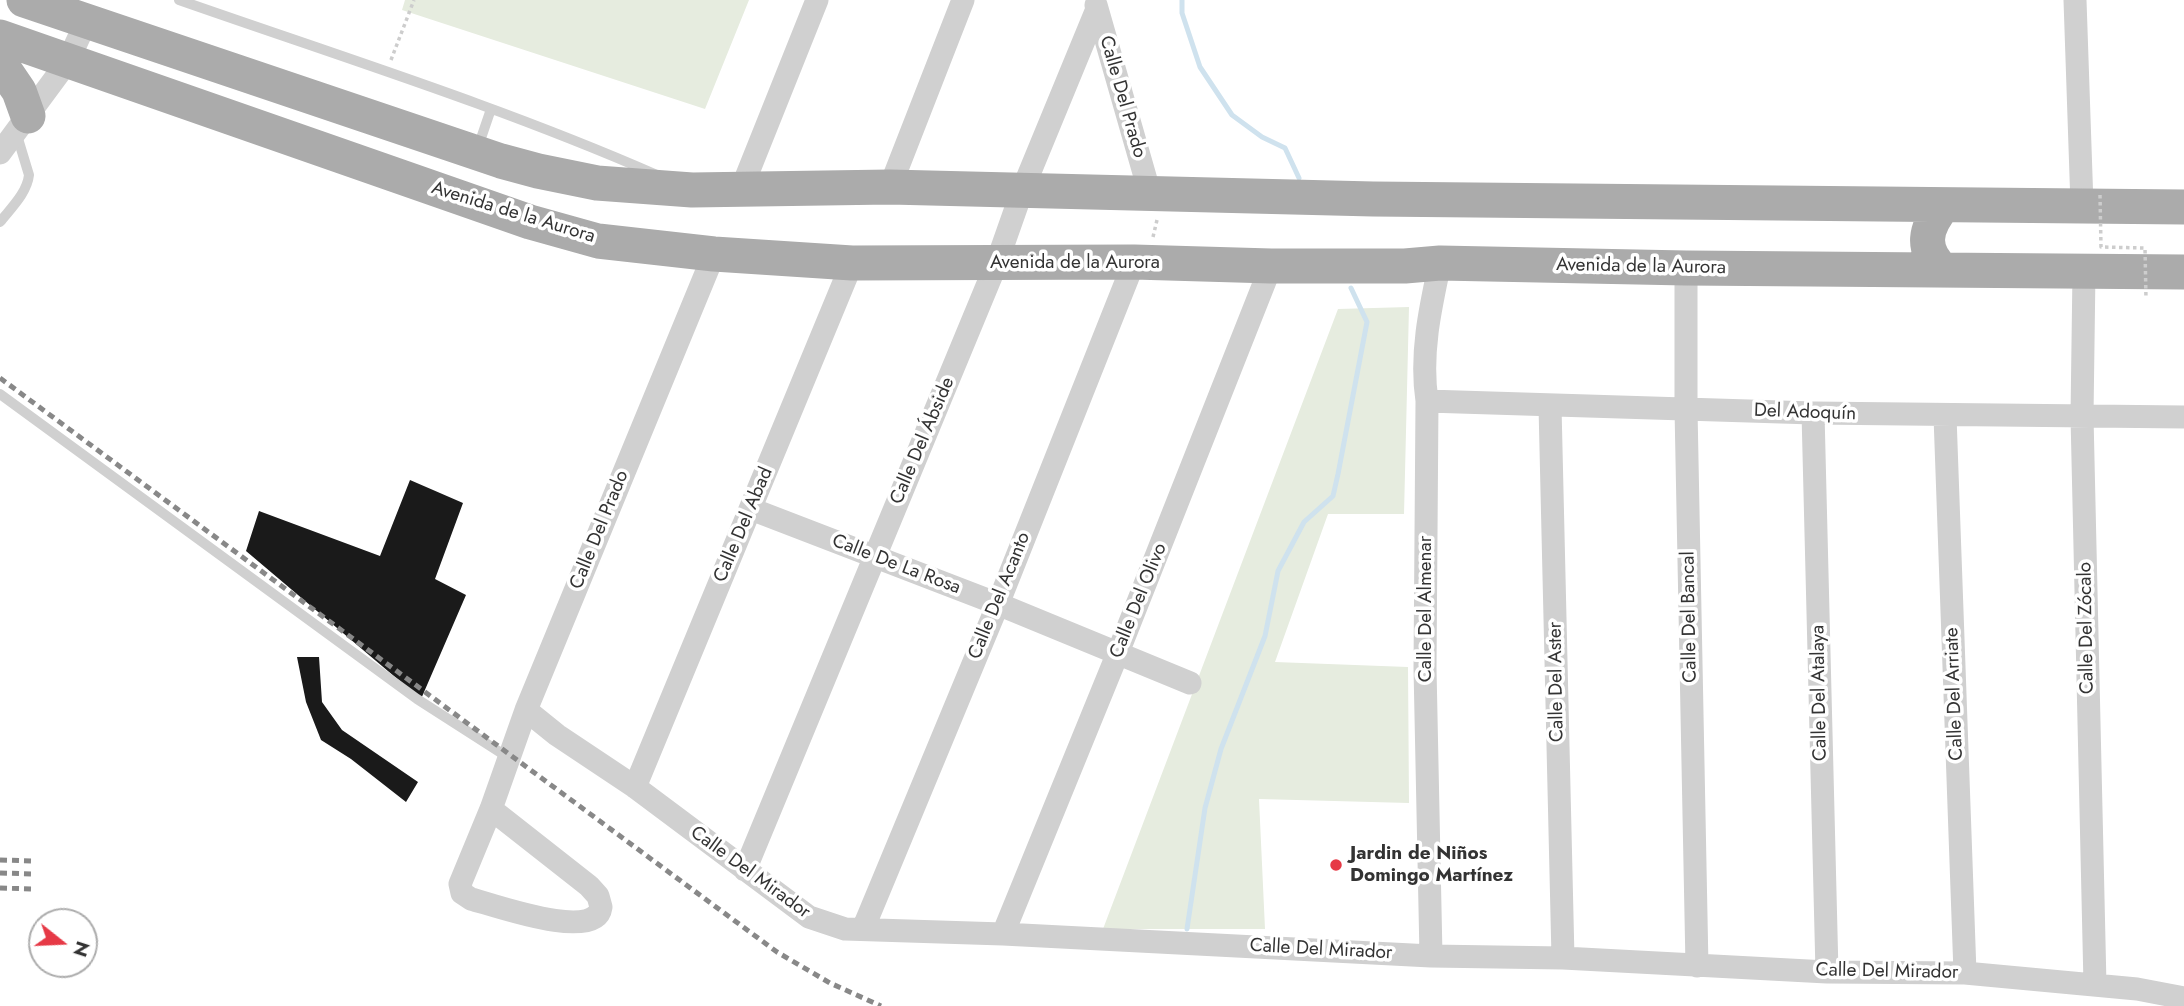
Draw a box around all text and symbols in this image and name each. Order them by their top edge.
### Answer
street label: Calle Del Prado [1094,33,1150,161]
street label: Avenida de la Aurora [428,177,598,249]
street label: Avenida de la Aurora [990,252,1160,274]
street label: Avenida de la Aurora [1556,254,1726,280]
street label: Calle Del Ábside [886,374,960,508]
street label: Del Adoquín [1754,400,1856,426]
street label: Calle Del Abad [710,464,778,586]
street label: Calle Del Prado [566,467,634,593]
street label: Calle Del Acanto [964,529,1036,663]
street label: Calle De La Rosa [828,530,964,600]
street label: Calle Del Almenar [1415,536,1437,682]
street label: Calle Del Olivo [1106,540,1172,662]
street label: Calle Del Bancal [1677,551,1703,683]
street label: Calle Del Zócalo [2074,562,2100,694]
street label: Calle Del Aster [1545,622,1569,742]
street label: Calle Del Atalaya [1807,625,1833,761]
street label: Calle Del Arriate [1941,627,1969,761]
street label: Calle Del Mirador [686,822,814,924]
place label: Jardin de Niños Domingo Martínez [1350,843,1513,887]
marker: Jardin de Niños Domingo Martínez [1328,857,1344,873]
north arrow [28,908,98,978]
street label: Calle Del Mirador [1249,935,1393,965]
text: N [66,938,97,960]
street label: Calle Del Mirador [1815,959,1959,985]

